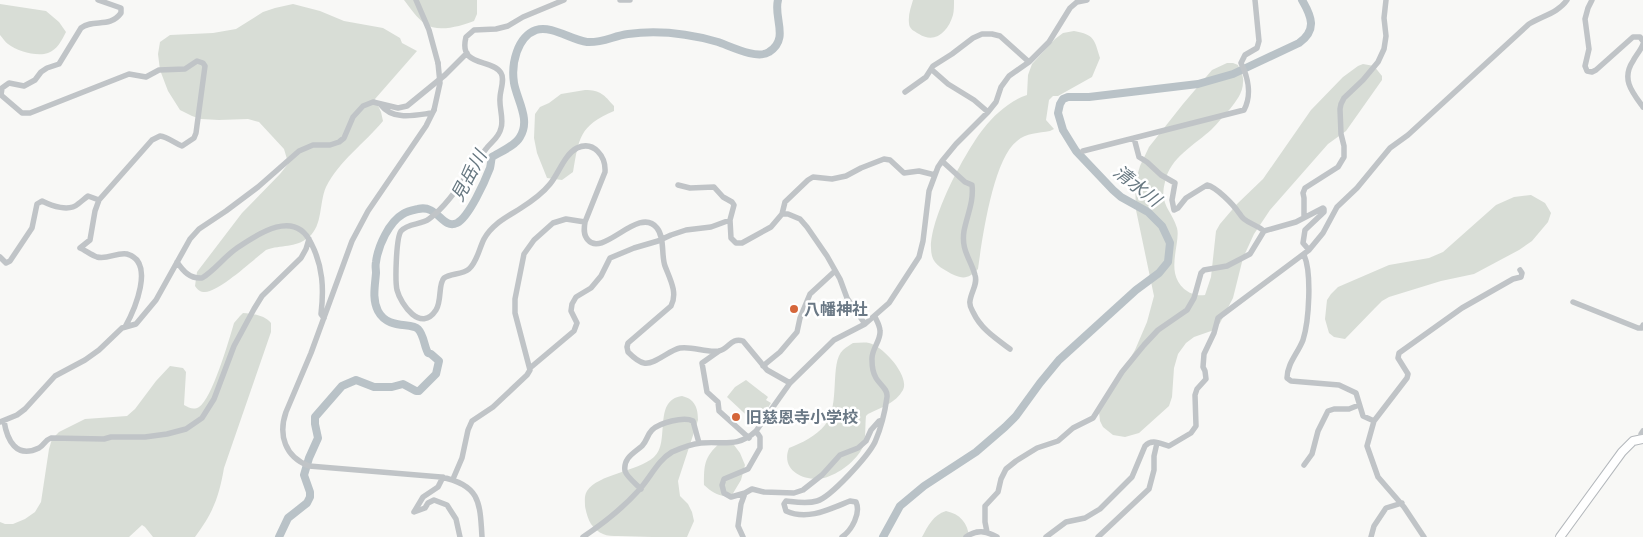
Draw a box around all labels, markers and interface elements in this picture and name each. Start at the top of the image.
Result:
water label: 見岳川 [447,146,492,205]
water label: 清水川 [1109,161,1166,213]
place label: 八幡神社 [804,300,868,320]
marker: 八幡神社 [788,303,800,315]
place label: 旧慈恩寺小学校 [746,409,858,428]
marker: 旧慈恩寺小学校 [730,411,742,423]

